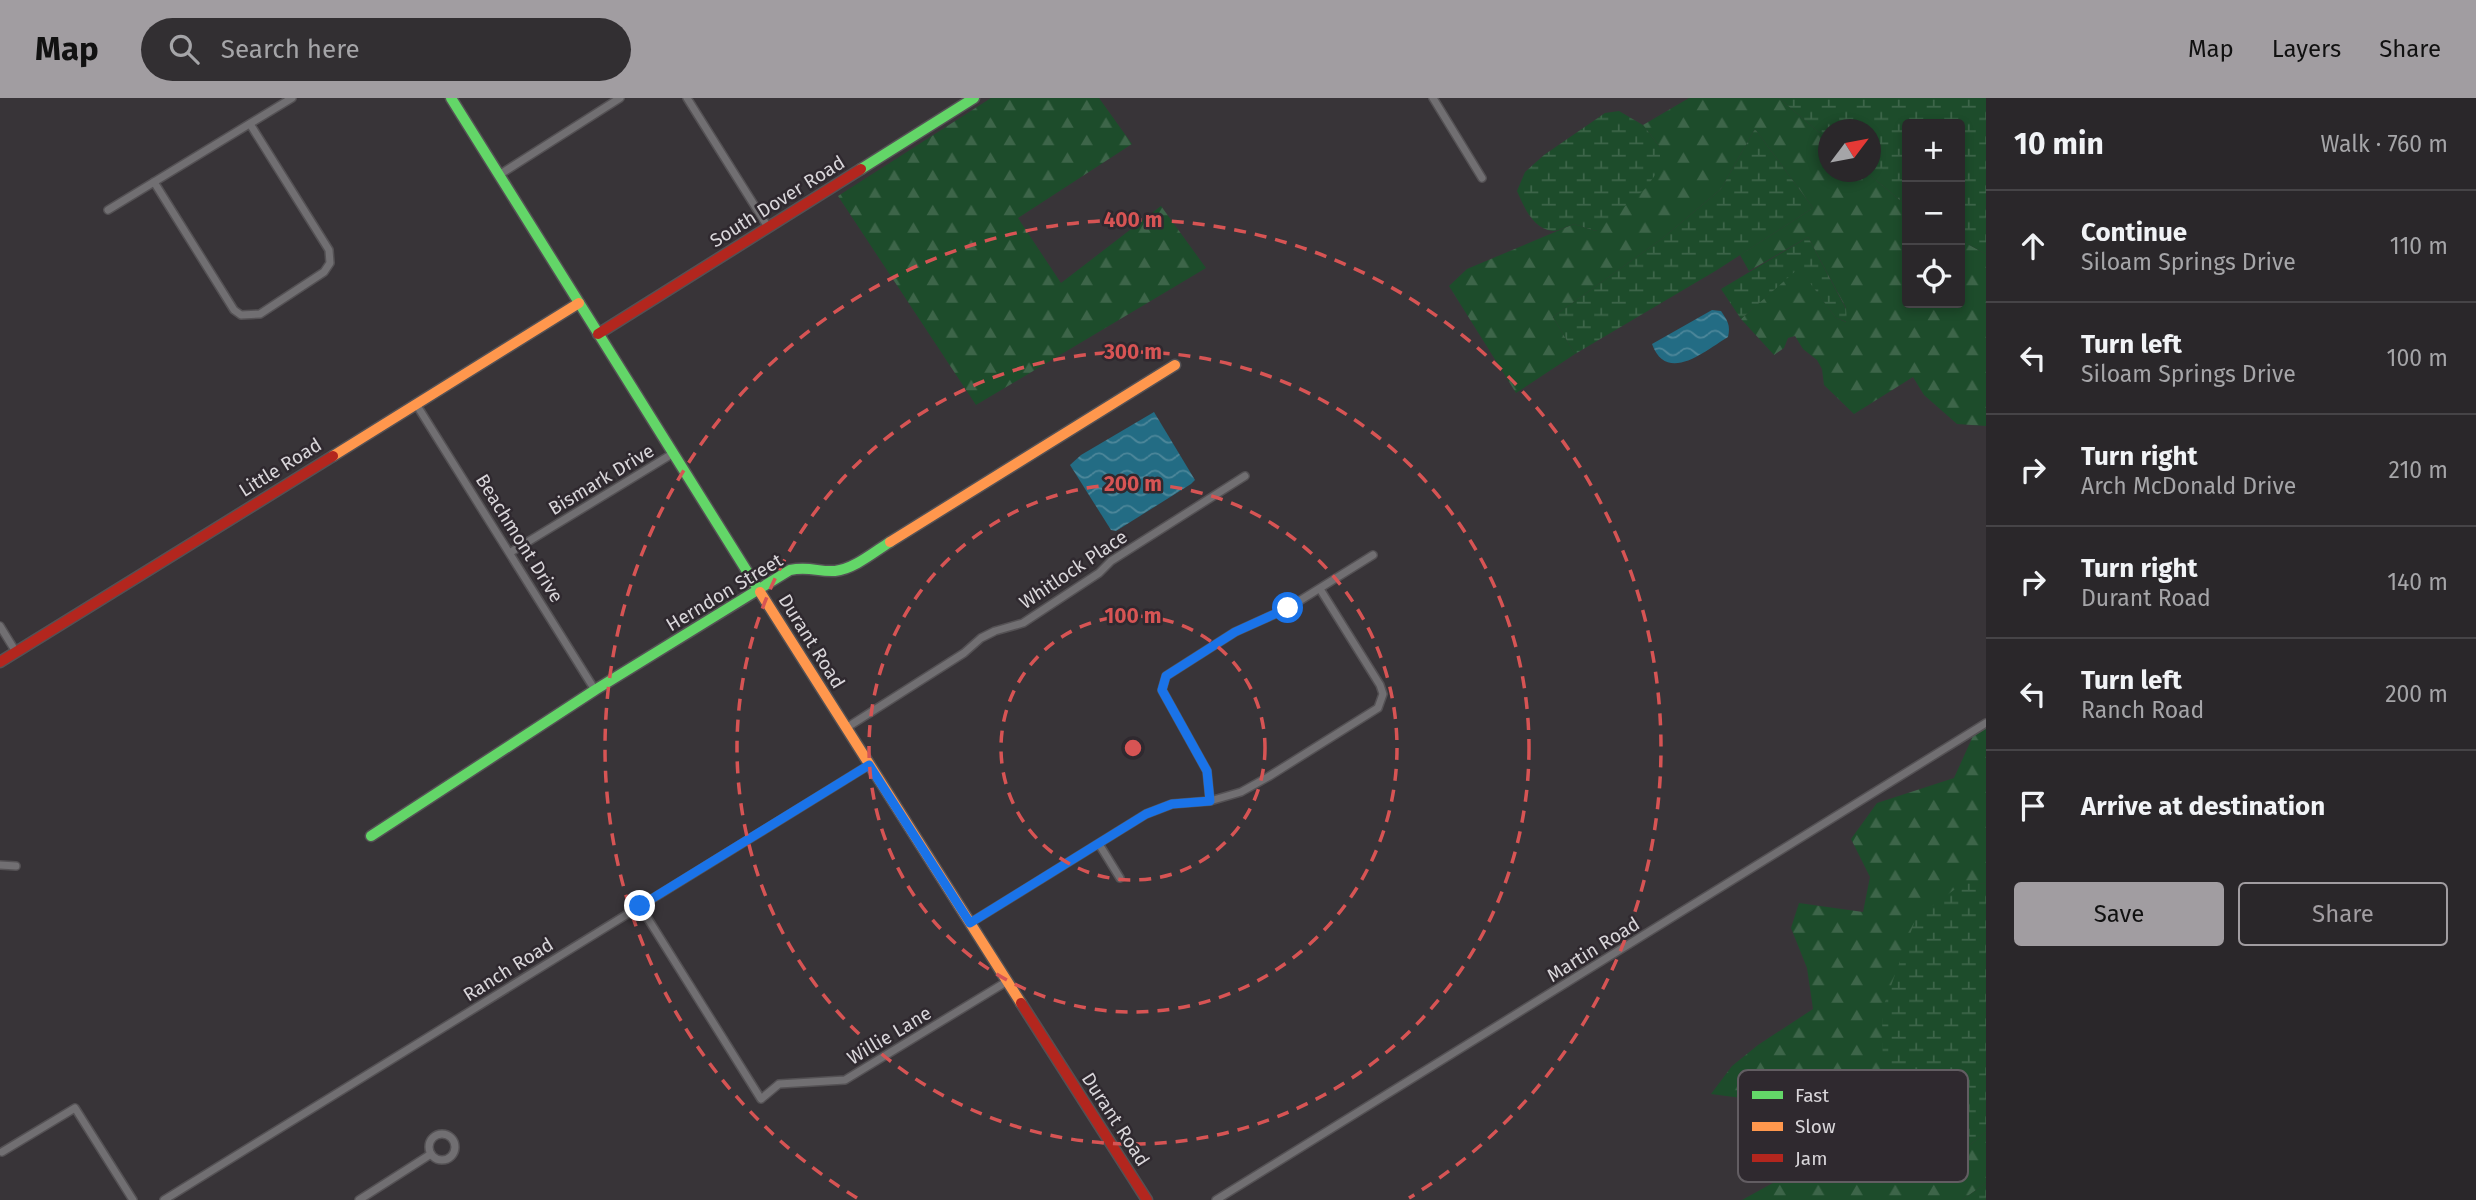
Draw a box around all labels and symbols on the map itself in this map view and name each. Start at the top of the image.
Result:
north arrow [1818,119,1881,182]
street label: South Dover Road [706,151,849,252]
text: 400 m [1103,207,1163,233]
text: 300 m [1103,339,1162,365]
street label: Little Road [235,433,326,502]
street label: Bismark Drive [544,439,658,520]
street label: Beachmont Drive [471,470,568,607]
text: 200 m [1104,471,1162,497]
street label: Whitlock Place [1015,525,1132,614]
street label: Herndon Street [662,549,787,636]
street label: Durant Road [773,590,850,693]
route start [1272,592,1303,623]
text: 100 m [1104,603,1162,629]
centre of rings [1121,736,1145,760]
route end [624,890,655,921]
street label: Martin Road [1543,912,1644,987]
street label: Ranch Road [459,933,558,1006]
street label: Willie Lane [843,1001,935,1070]
street label: Durant Road [1077,1068,1154,1170]
legend [1738,1070,1968,1182]
text: Fast [1795,1084,1829,1107]
text: Slow [1795,1115,1836,1138]
text: Jam [1795,1147,1827,1170]

